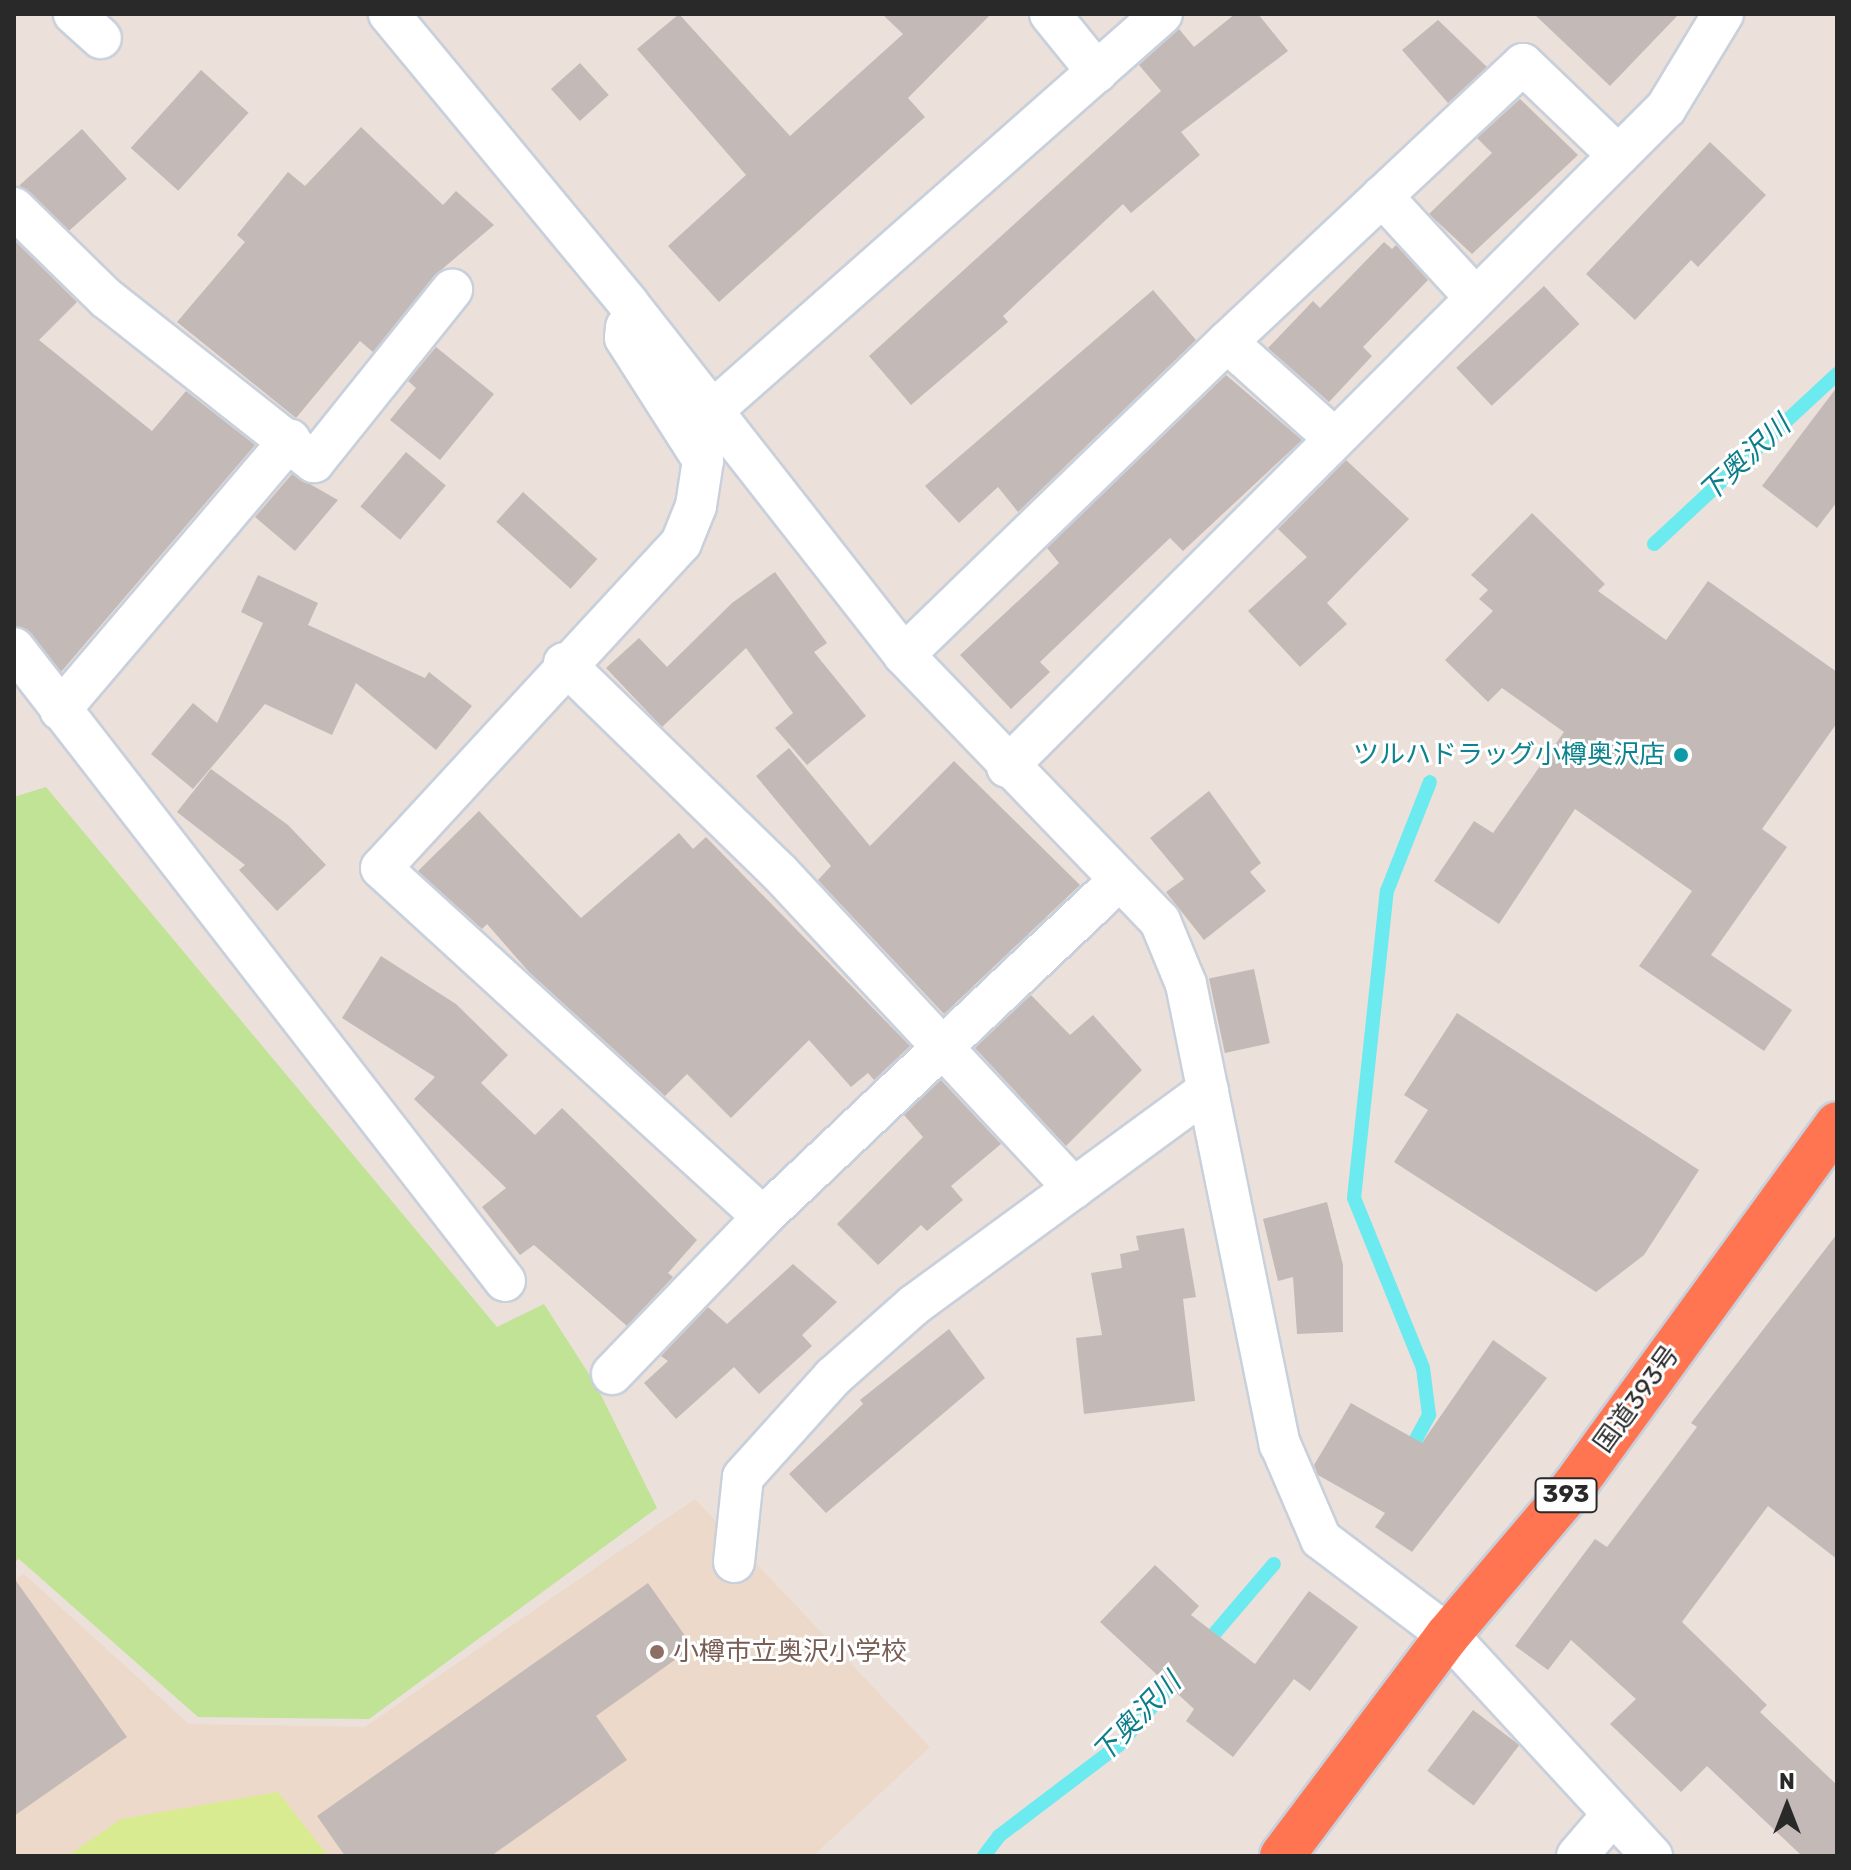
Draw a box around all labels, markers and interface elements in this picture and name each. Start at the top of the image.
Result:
water label: 下奥沢川 [1693,409,1797,509]
place label: ツルハドラッグ小樽奥沢店 [1353,739,1665,771]
marker: ツルハドラッグ小樽奥沢店 [1672,746,1690,764]
street label: 国道393号 [1588,1340,1686,1458]
road number: 393 [1534,1475,1598,1515]
place label: 小樽市立奥沢小学校 [673,1636,907,1668]
marker: 小樽市立奥沢小学校 [648,1643,666,1661]
water label: 下奥沢川 [1086,1666,1188,1770]
north arrow [1747,1766,1827,1846]
text: N [1779,1768,1795,1795]

